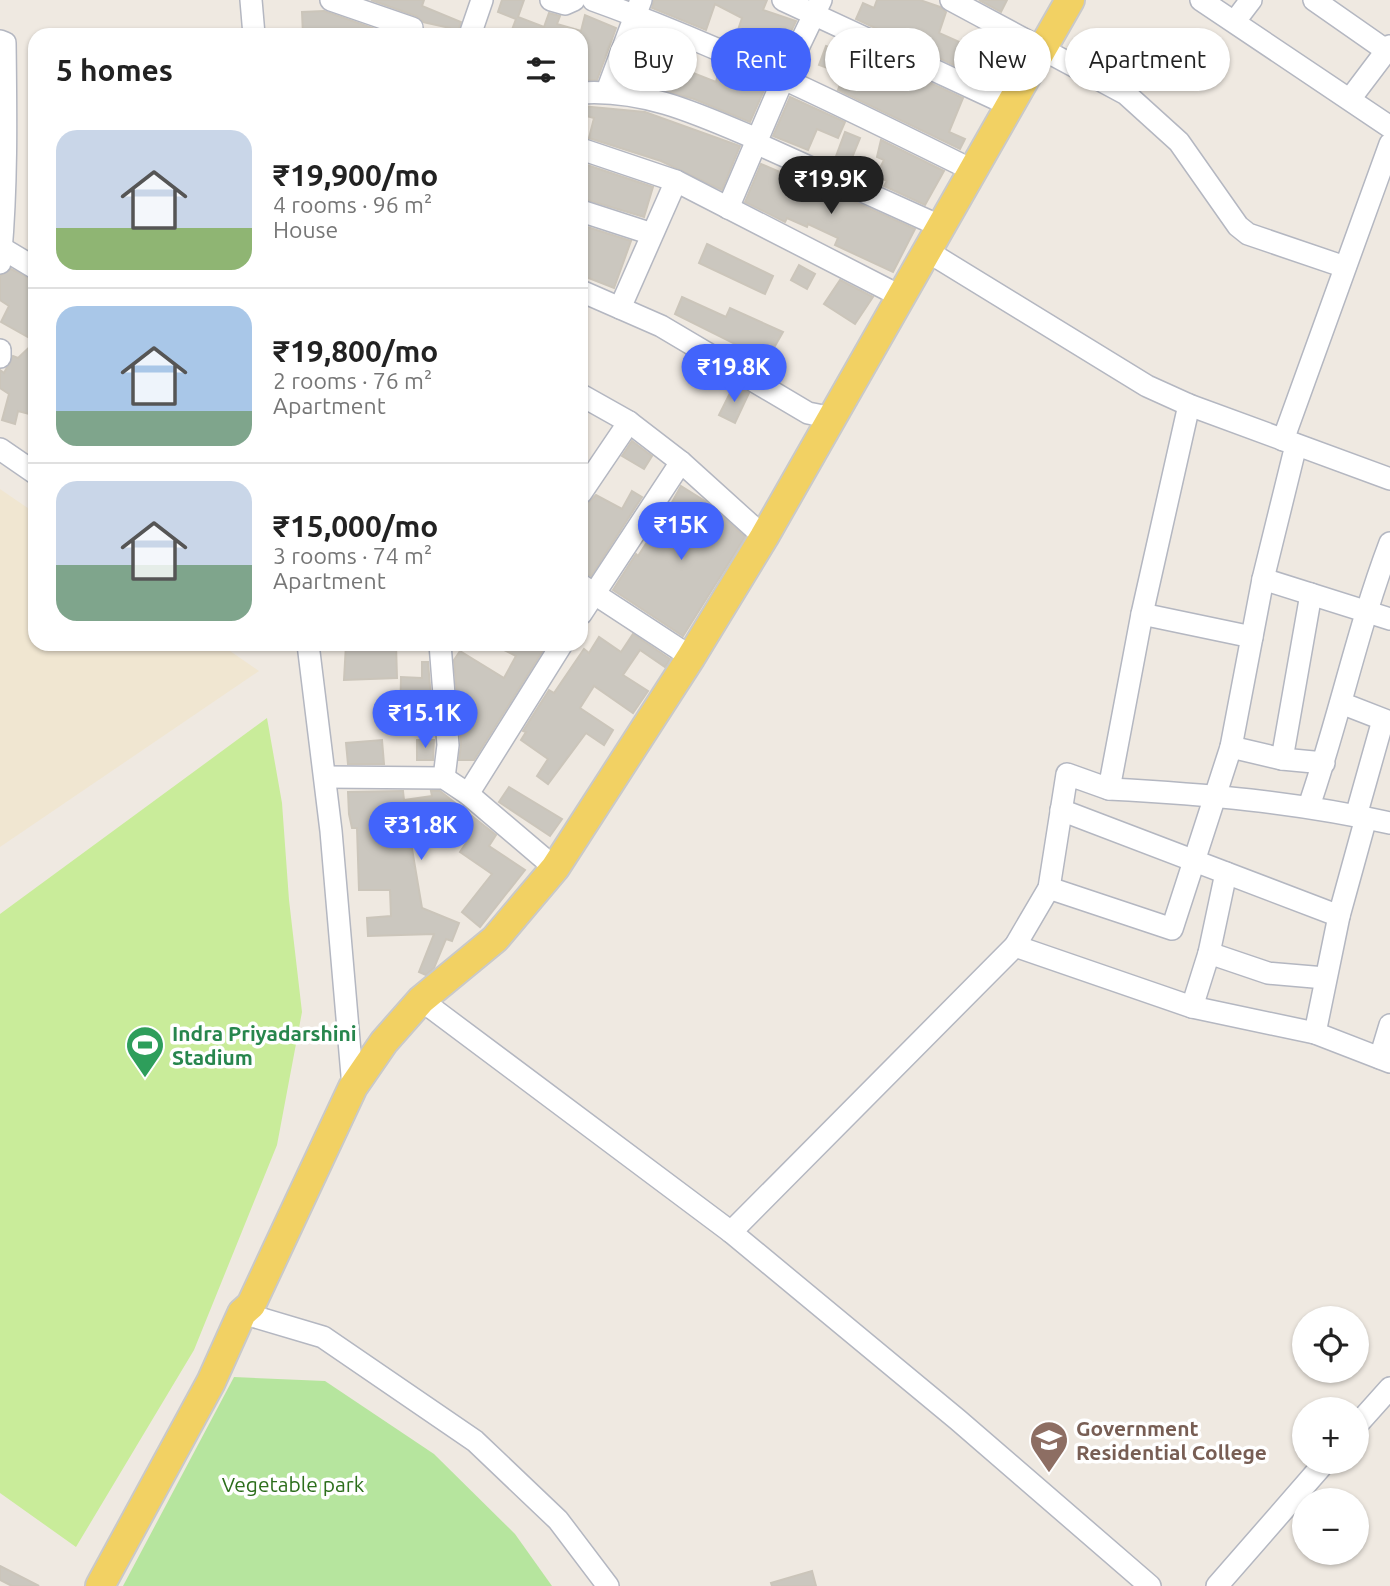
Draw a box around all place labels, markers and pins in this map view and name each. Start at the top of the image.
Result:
pin: ₹19.9K [774,156,888,216]
pin: ₹19.8K [677,344,791,404]
pin: ₹15K [640,503,722,562]
pin: ₹15.1K [368,690,482,750]
pin: ₹31.8K [364,802,478,862]
place label: Indra Priyadarshini Stadium [172,1021,357,1069]
sports icon: Indra Priyadarshini Stadium [124,1024,166,1079]
place label: Government Residential College [1076,1416,1267,1464]
school or university icon: Government Residential College [1028,1419,1070,1474]

